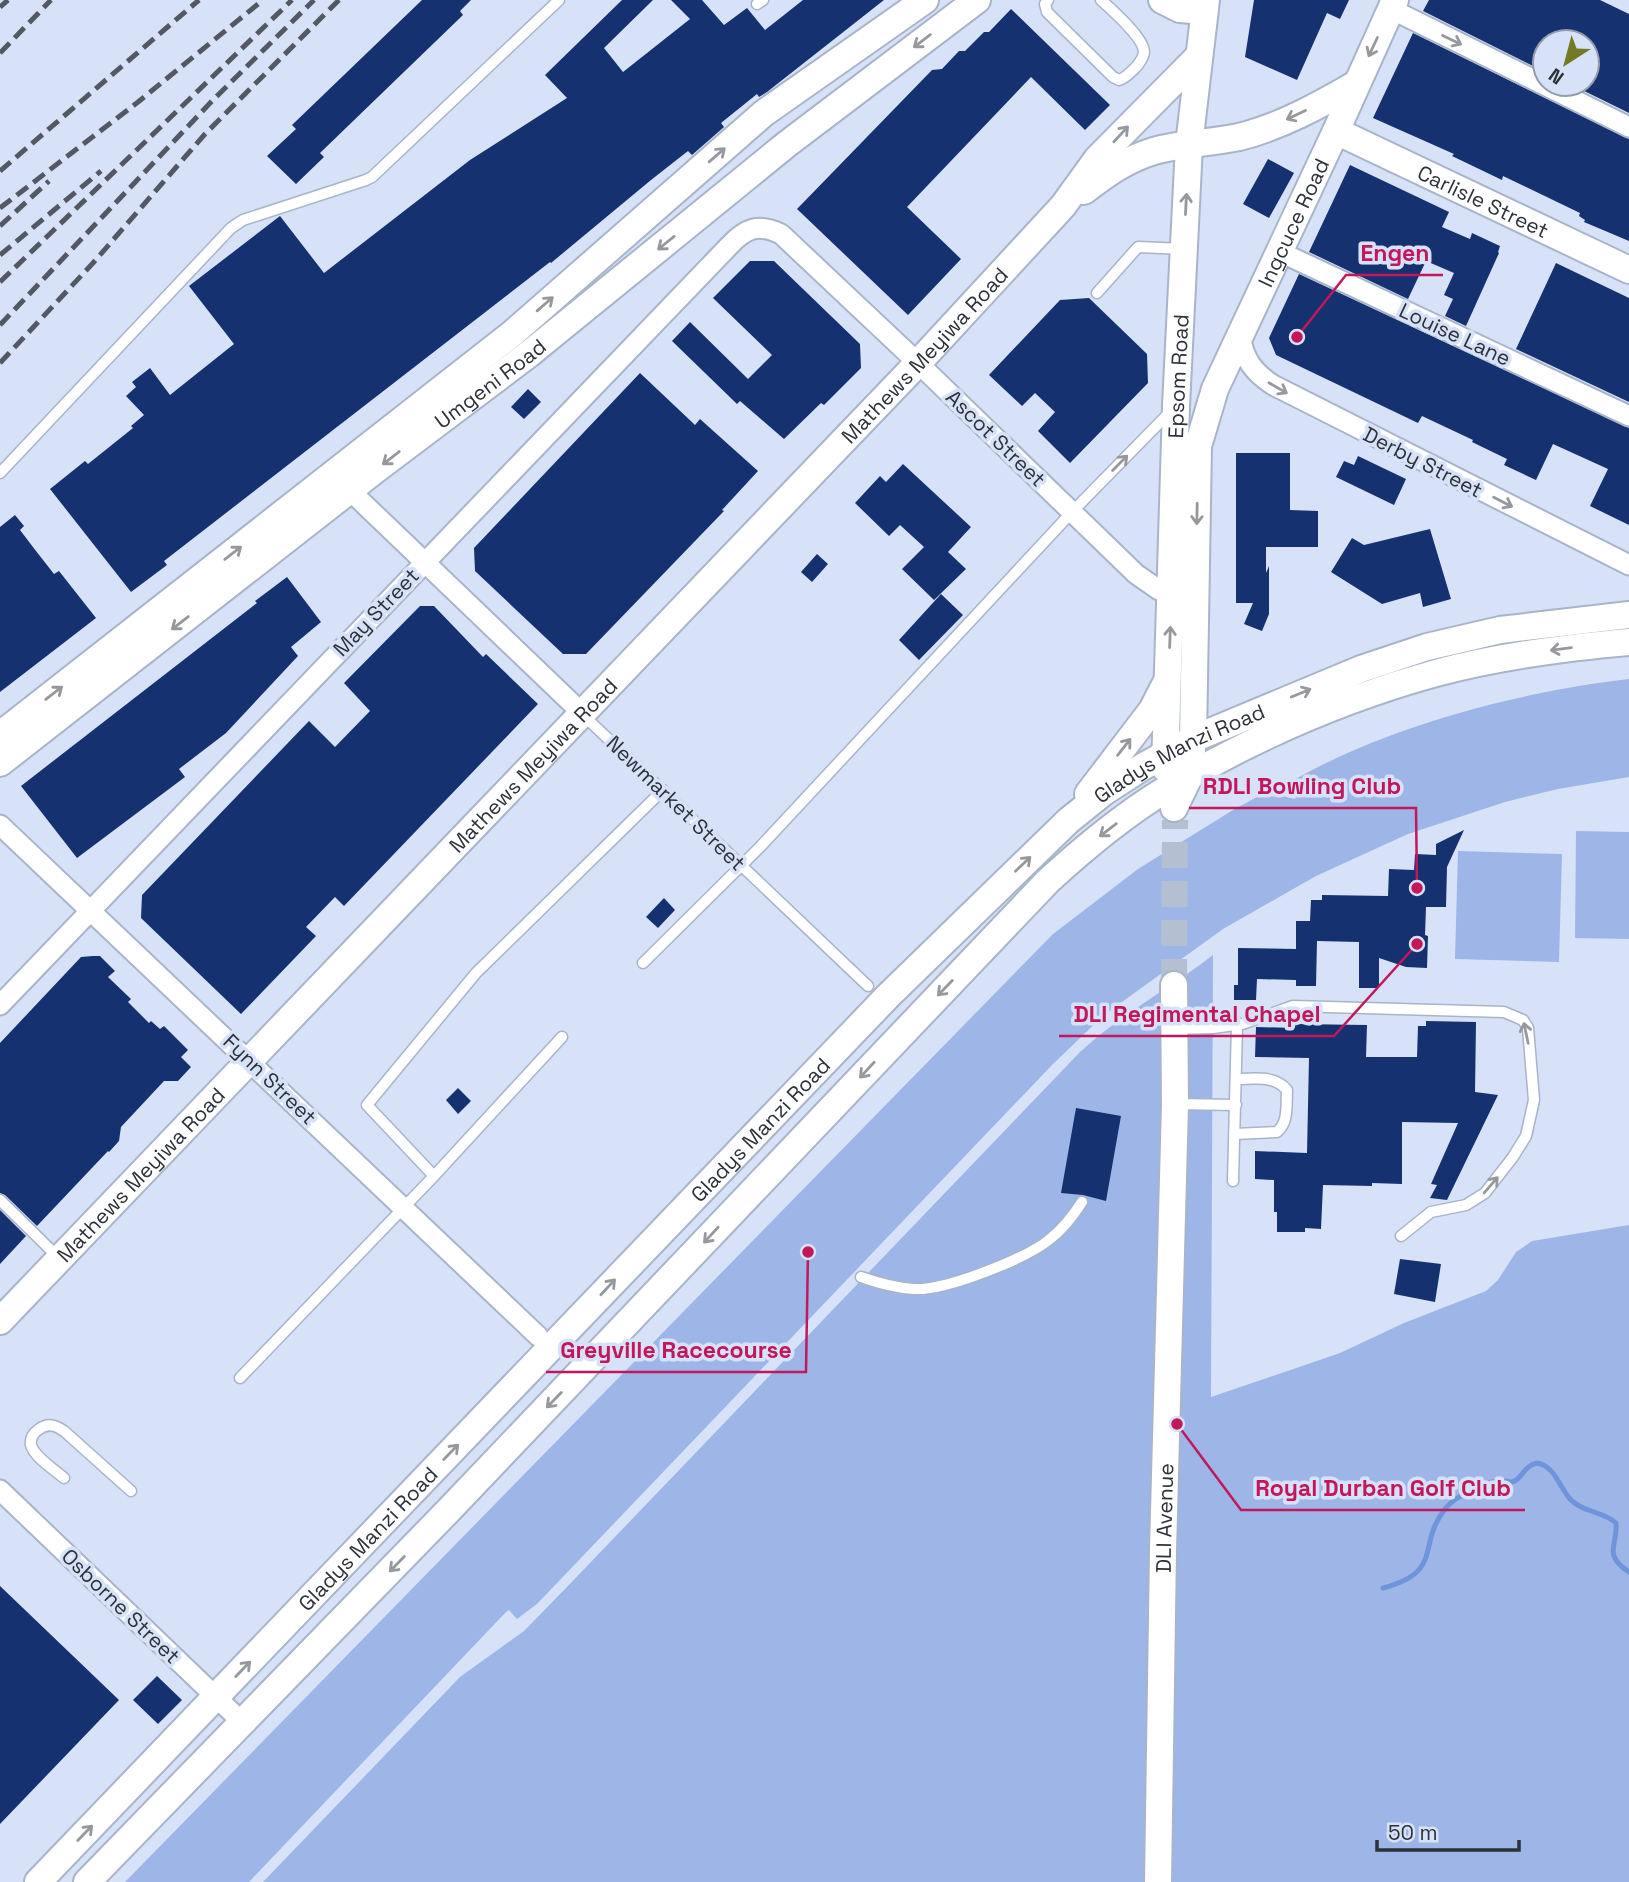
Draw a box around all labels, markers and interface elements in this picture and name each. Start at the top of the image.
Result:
north arrow [1531,28,1601,98]
one-way arrow [1441,33,1462,47]
one-way arrow [913,34,932,49]
one-way arrow [1366,36,1379,57]
text: N [1544,62,1569,90]
one-way arrow [1286,109,1307,123]
one-way arrow [1113,126,1130,143]
one-way arrow [708,147,726,163]
street label: Ingcuce Road [1251,154,1335,291]
street label: Carlisle Street [1413,158,1553,244]
one-way arrow [1180,193,1193,216]
callout: Engen [1346,231,1443,275]
one-way arrow [658,235,676,250]
text: Engen [1360,238,1430,268]
street label: Mathews Meyiwa Road [835,261,1013,449]
one-way arrow [536,296,554,312]
street label: Louise Lane [1395,296,1515,372]
street label: Epsom Road [1162,313,1194,439]
street label: Umgeni Road [429,332,551,434]
one-way arrow [1268,381,1288,395]
street label: Ascot Street [940,384,1052,492]
street label: Derby Street [1359,420,1487,504]
one-way arrow [382,451,401,466]
one-way arrow [1111,455,1128,472]
one-way arrow [1492,495,1513,509]
one-way arrow [1190,502,1203,525]
one-way arrow [224,545,242,560]
street label: May Street [327,562,425,662]
one-way arrow [172,615,190,630]
one-way arrow [1163,626,1177,649]
one-way arrow [1550,642,1573,655]
street label: Mathews Meyiwa Road [443,672,623,858]
one-way arrow [44,685,63,700]
one-way arrow [1290,686,1311,699]
street label: Gladys Manzi Road [1088,697,1269,809]
street label: Newmarket Street [601,730,751,876]
one-way arrow [1116,739,1132,757]
callout: RDLI Bowling Club [1189,764,1416,808]
text: RDLI Bowling Club [1203,771,1401,801]
one-way arrow [1099,823,1118,837]
one-way arrow [1014,856,1031,873]
one-way arrow [936,979,953,996]
callout: DLI Regimental Chapel [1059,992,1334,1036]
text: DLI Regimental Chapel [1073,999,1321,1029]
one-way arrow [1519,1022,1532,1044]
street label: Fynn Street [218,1028,322,1130]
street label: Gladys Manzi Road [685,1051,836,1207]
one-way arrow [859,1061,876,1078]
street label: Mathews Meyiwa Road [50,1081,230,1267]
one-way arrow [1483,1176,1499,1194]
one-way arrow [702,1226,719,1243]
one-way arrow [600,1279,617,1296]
callout: Greyville Racecourse [546,1328,806,1372]
text: Greyville Racecourse [560,1335,792,1365]
one-way arrow [546,1391,562,1409]
one-way arrow [443,1444,460,1461]
street label: Gladys Manzi Road [292,1461,443,1616]
street label: DLI Avenue [1149,1463,1179,1573]
callout: Royal Durban Golf Club [1241,1466,1525,1510]
text: Royal Durban Golf Club [1255,1473,1511,1503]
street label: Osborne Street [56,1543,186,1669]
one-way arrow [388,1555,405,1572]
one-way arrow [234,1661,251,1678]
scale bar [1377,1808,1519,1852]
text: 50 m [1388,1819,1438,1846]
one-way arrow [77,1825,94,1842]

